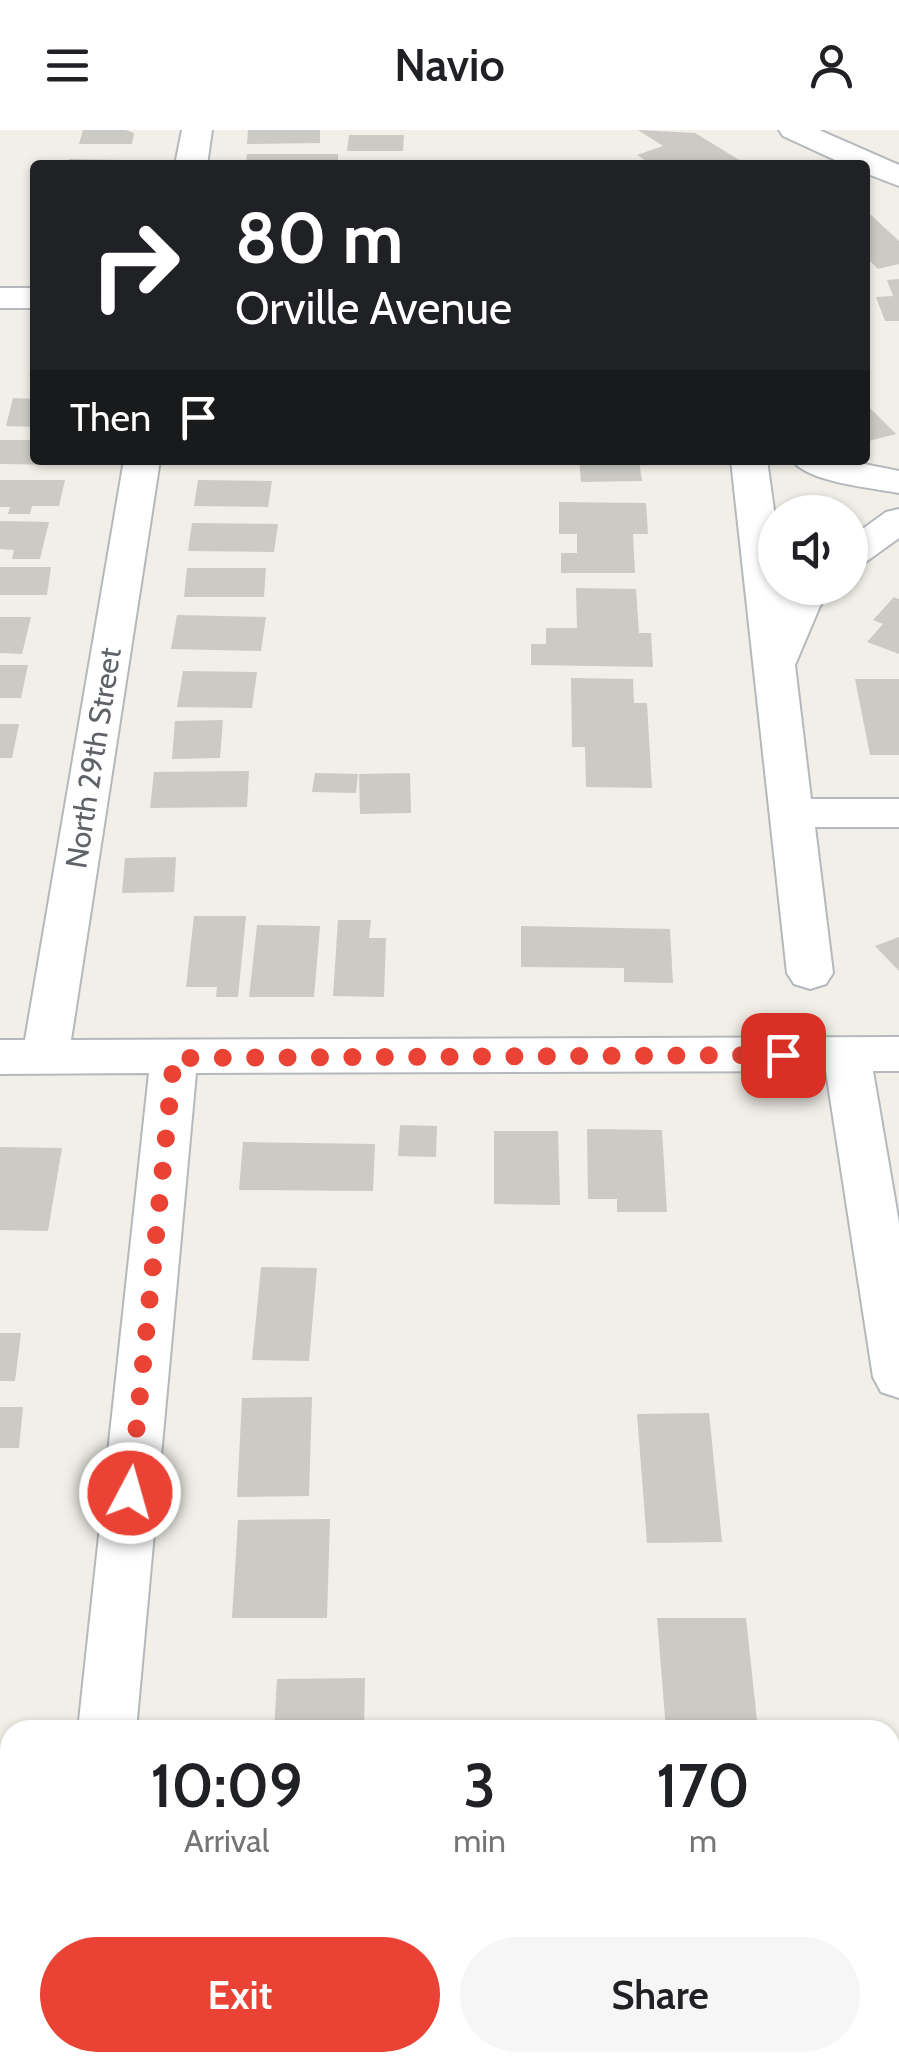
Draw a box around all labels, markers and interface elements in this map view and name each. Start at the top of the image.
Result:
icon: menu [40,38,95,93]
text: Navio [394,38,505,92]
icon: person [804,38,859,93]
text: 80 m [235,195,403,281]
icon: right [70,200,200,330]
text: Orville Avenue [235,281,512,335]
icon: arrive [171,390,226,445]
text: Then [70,394,151,441]
map controls [758,495,868,605]
button: sound [758,495,868,605]
street label: North 29th Street [57,645,129,871]
pin [741,1013,826,1098]
icon: arrive [756,1028,811,1083]
position arrow [78,1441,182,1545]
text: 10:09 [150,1749,303,1822]
text: 3 [463,1749,496,1822]
text: 170 [656,1749,750,1822]
text: Arrival [184,1821,269,1860]
text: min [453,1821,506,1860]
text: m [689,1821,717,1860]
button: Exit [40,1937,440,2052]
button: Share [460,1937,860,2052]

